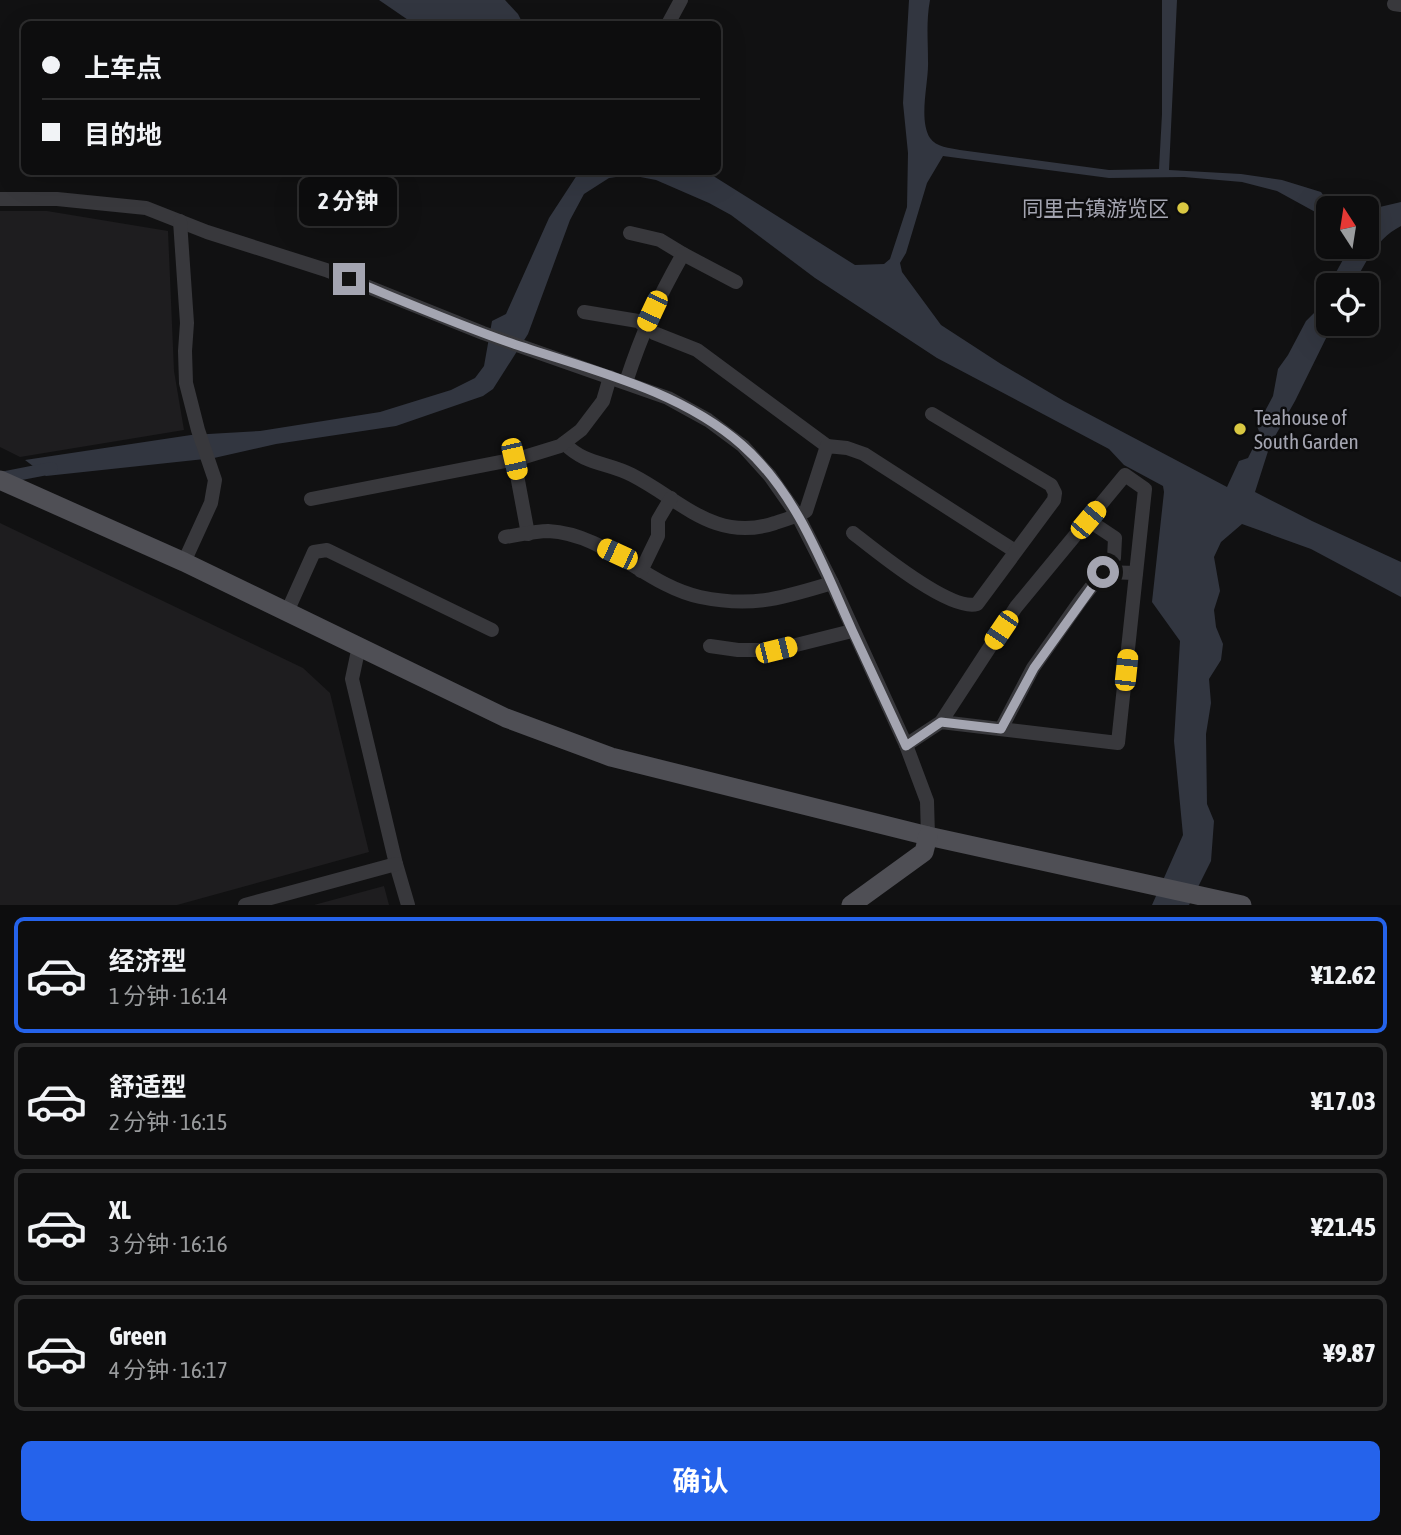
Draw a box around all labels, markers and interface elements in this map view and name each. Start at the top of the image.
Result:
text: 上车点 [84,53,162,83]
text: 目的地 [84,120,162,150]
callout: 2 分钟 [300,177,398,226]
text: 2 分钟 [318,188,378,214]
place label: 同里古镇游览区 [1022,196,1169,220]
north arrow [1316,196,1379,259]
map controls [1316,196,1379,336]
marker: 同里古镇游览区 [1175,200,1191,216]
route end [333,263,365,295]
button: locate [1316,273,1379,336]
car [634,288,671,334]
place label: Teahouse of South Garden [1254,405,1359,453]
marker: Teahouse of South Garden [1232,421,1248,437]
car [500,436,529,482]
car [1067,497,1110,543]
car [594,536,641,572]
route start [1087,556,1119,588]
car [981,607,1022,653]
car [754,635,799,665]
car [1114,648,1139,692]
icon: car [25,944,88,1007]
text: 经济型 [109,946,187,976]
text: ¥12.62 [1311,960,1376,990]
text: 1 分钟 · 16:14 [109,983,228,1009]
icon: car [25,1070,88,1133]
text: 舒适型 [109,1072,187,1102]
text: ¥17.03 [1311,1086,1376,1116]
text: 2 分钟 · 16:15 [109,1109,228,1135]
text: XL [109,1195,131,1225]
icon: car [25,1196,88,1259]
text: ¥21.45 [1311,1212,1376,1242]
text: 3 分钟 · 16:16 [109,1231,228,1257]
text: Green [109,1321,167,1351]
icon: car [25,1322,88,1385]
text: ¥9.87 [1323,1338,1376,1368]
text: 4 分钟 · 16:17 [109,1357,228,1383]
button: 确认 [21,1441,1380,1521]

